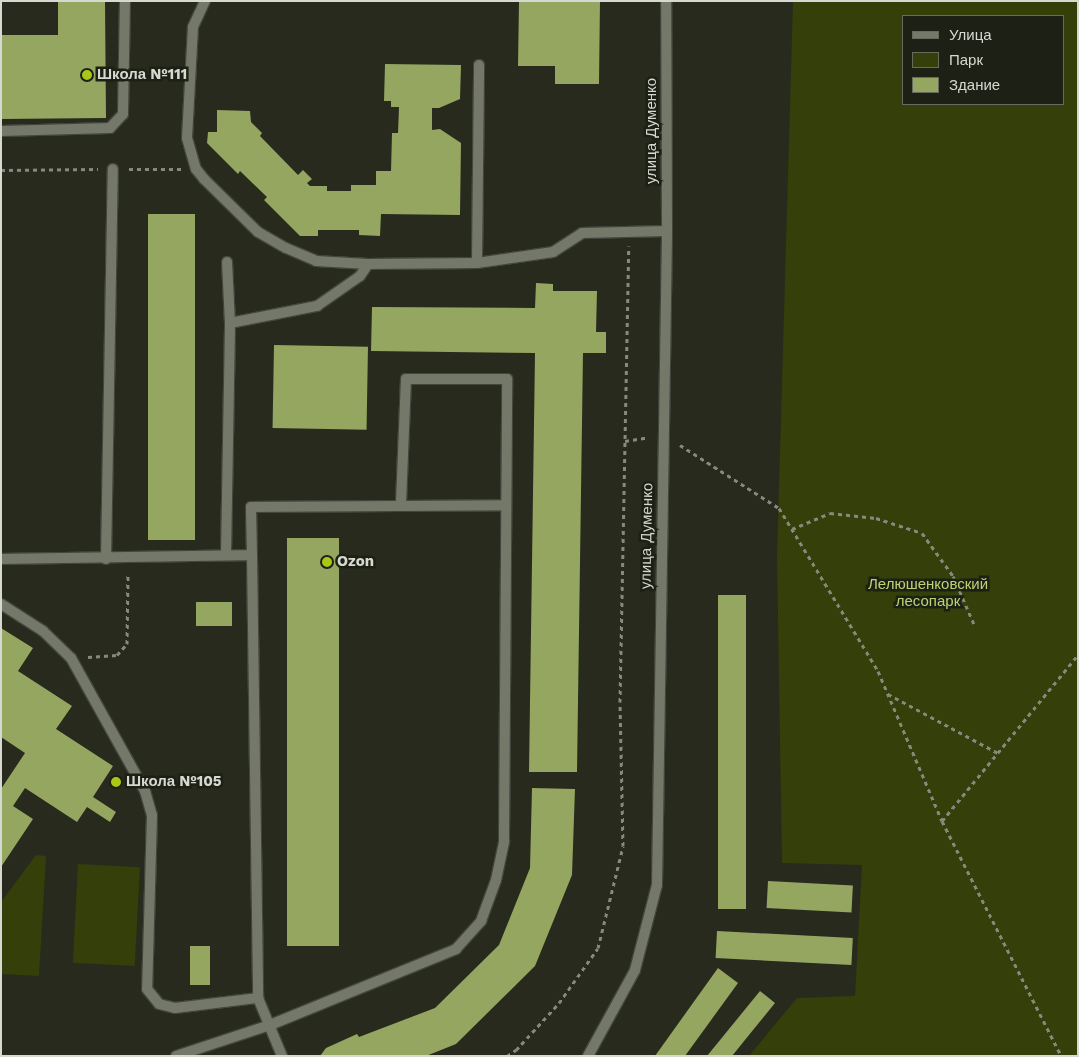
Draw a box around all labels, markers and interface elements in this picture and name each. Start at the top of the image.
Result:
legend [902,15,1064,105]
text: Улица [949,26,992,44]
text: Парк [949,51,983,69]
place label: Школа №111 [97,66,187,84]
marker: Школа №111 [81,69,93,81]
text: Здание [949,76,1000,94]
street label: улица Думенко [643,78,661,184]
street label: улица Думенко [637,483,657,589]
place label: Ozon [337,553,374,571]
marker: Ozon [321,556,333,568]
park label: Лелюшенковский лесопарк [868,575,988,610]
place label: Школа №105 [126,773,222,791]
marker: Школа №105 [110,776,122,788]

